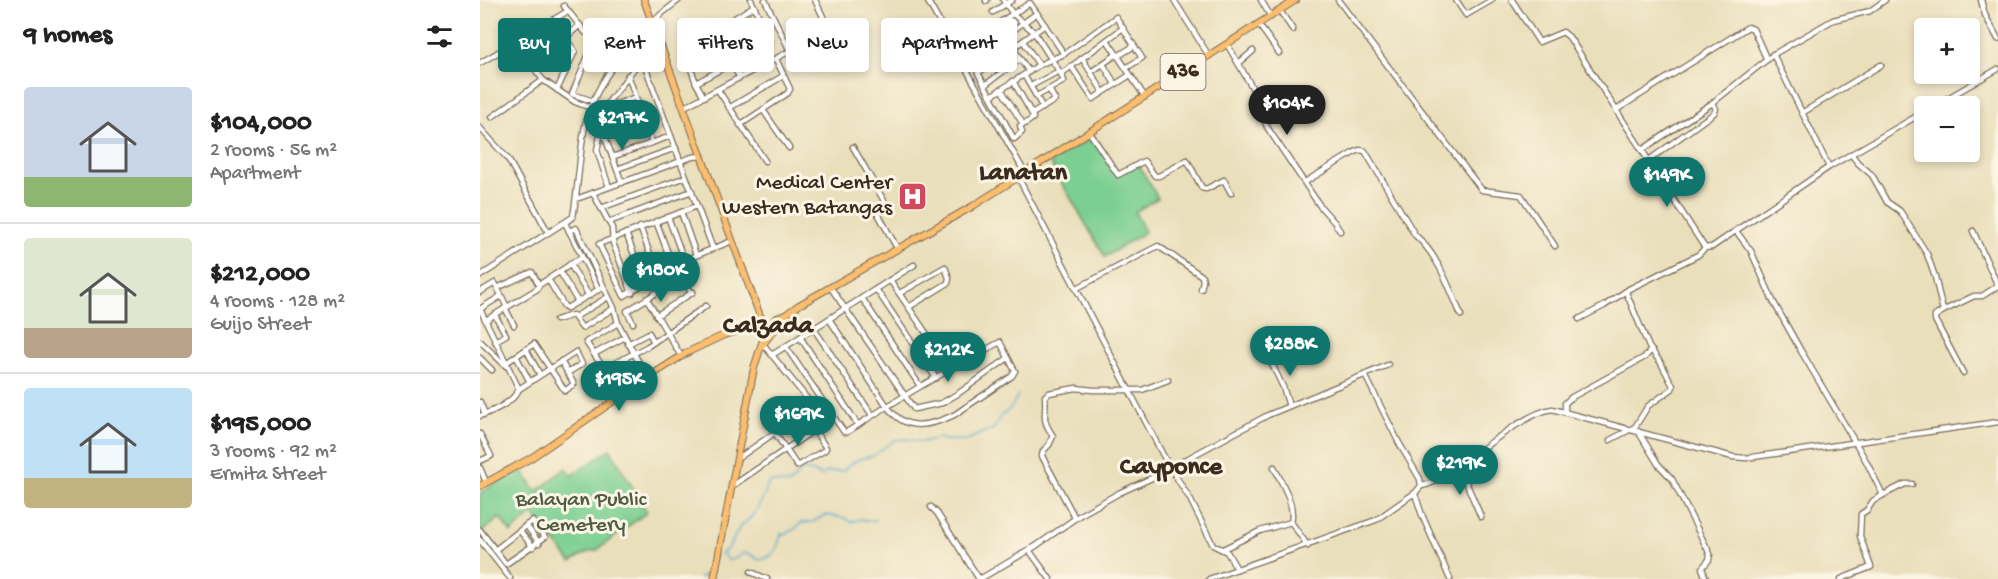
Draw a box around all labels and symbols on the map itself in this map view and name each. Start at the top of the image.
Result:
road number: 436 [1160,54,1206,90]
pin: $104K [1245,85,1329,136]
pin: $217K [580,100,664,151]
pin: $149K [1625,157,1709,208]
district label: Lanatan [979,159,1068,190]
place label: Medical Center Western Batangas [722,171,894,222]
hospital icon: Medical Center Western Batangas [897,181,929,213]
pin: $180K [619,252,703,303]
district label: Calzada [723,312,814,343]
pin: $288K [1248,326,1332,377]
pin: $212K [906,332,990,383]
pin: $195K [577,361,661,412]
pin: $169K [756,396,840,447]
pin: $219K [1418,445,1502,496]
district label: Cayponce [1120,453,1224,484]
park label: Balayan Public Cemetery [515,488,648,539]

